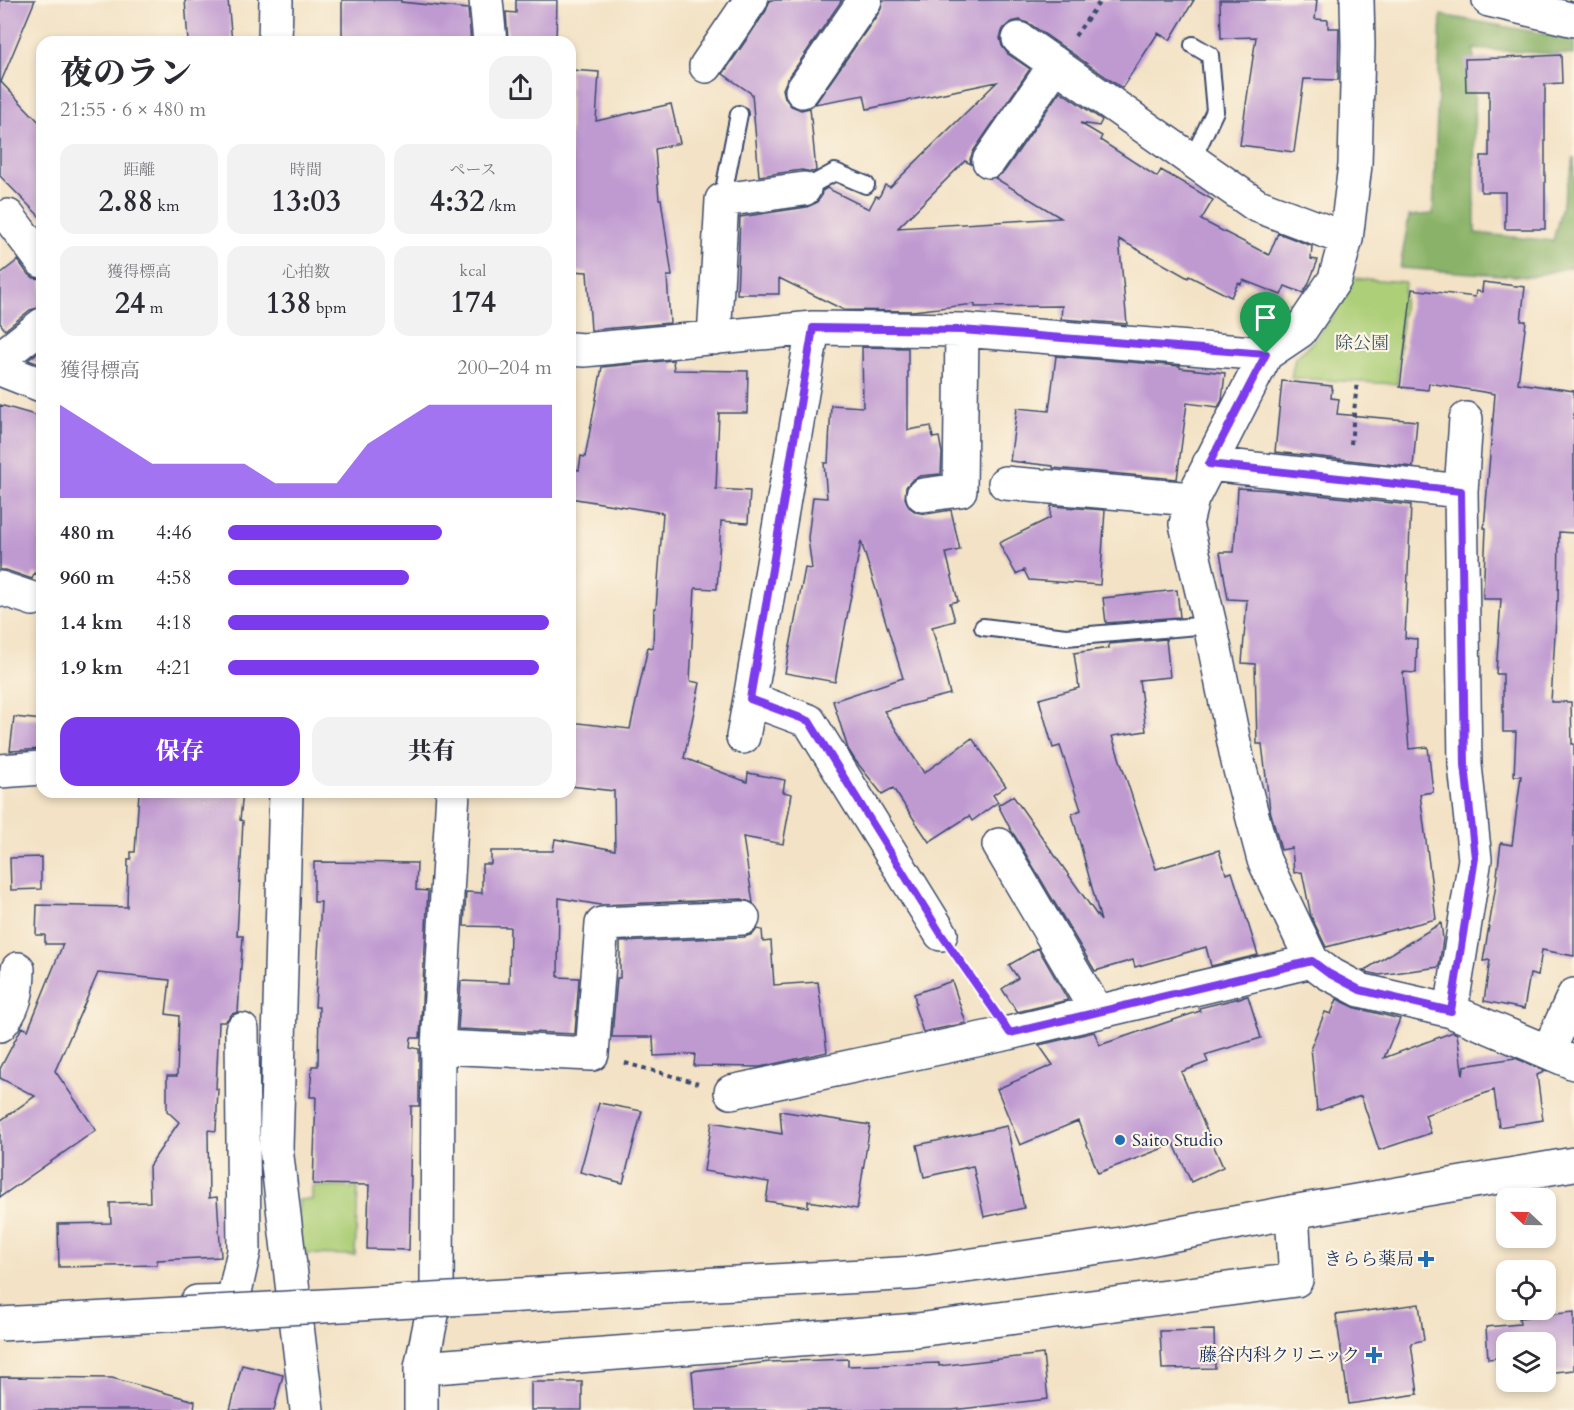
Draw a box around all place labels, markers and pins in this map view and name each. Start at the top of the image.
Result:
pin [1240,292,1291,354]
place label: Saito Studio [1132,1128,1223,1153]
marker: Saito Studio [1113,1133,1127,1147]
place label: きらら薬局 [1324,1247,1414,1272]
marker: きらら薬局 [1419,1252,1433,1266]
place label: 藤谷内科クリニック [1199,1343,1360,1368]
marker: 藤谷内科クリニック [1365,1346,1383,1364]

